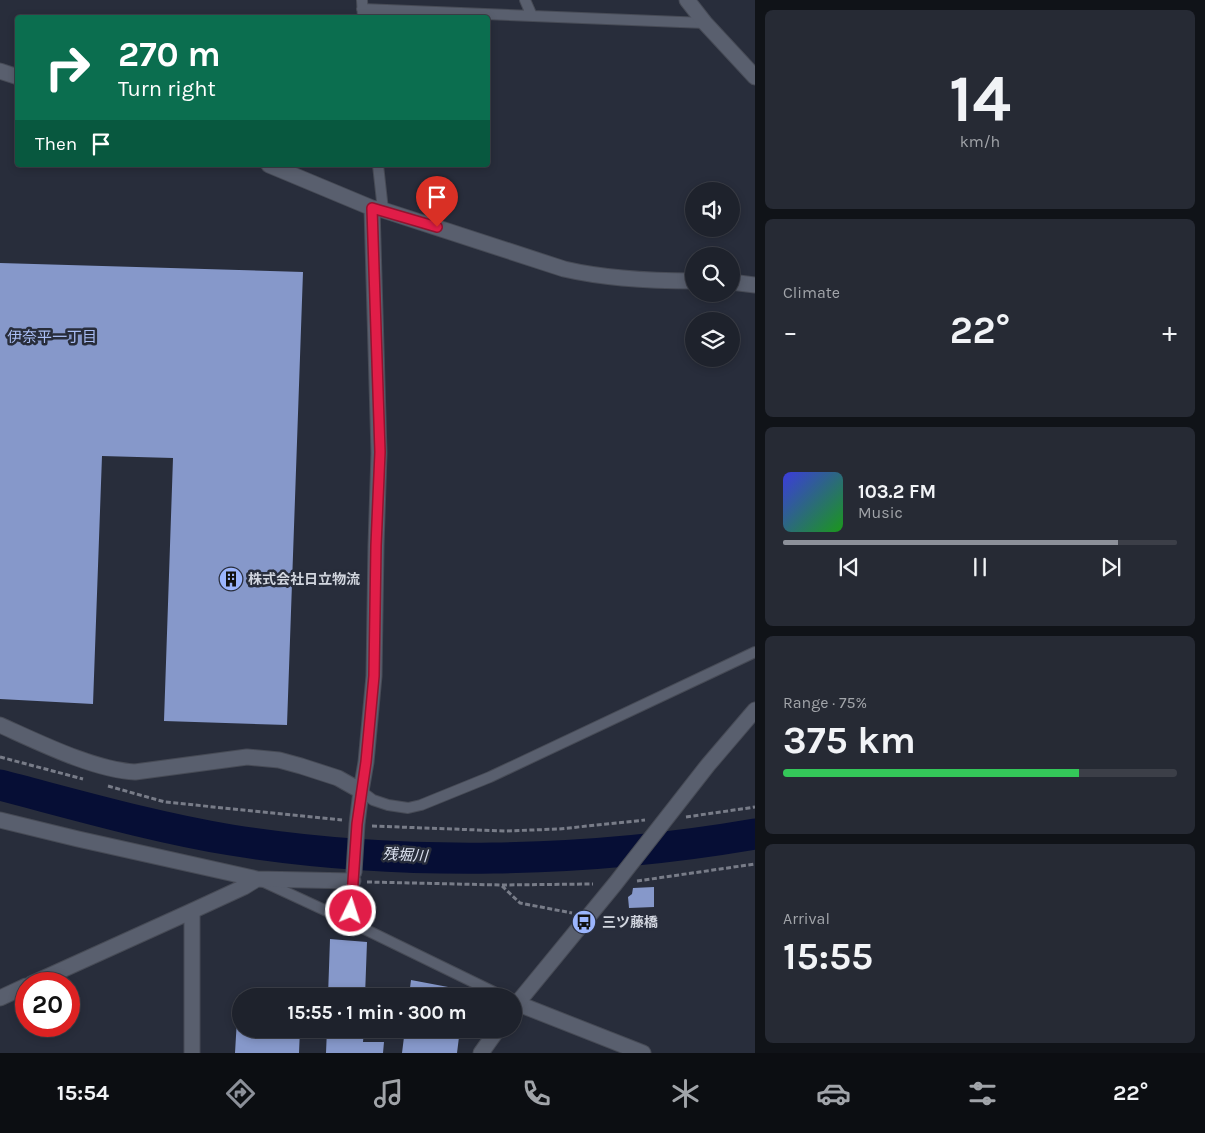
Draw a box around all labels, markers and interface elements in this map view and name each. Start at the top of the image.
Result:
text: 270 m [118,34,221,75]
icon: right [35,35,100,100]
text: 14 [949,61,1011,137]
text: Turn right [118,76,216,102]
icon: arrive [87,130,115,158]
text: km/h [960,132,1000,151]
text: Then [35,133,77,155]
pin [416,176,458,227]
map controls [685,182,740,367]
button: sound [685,182,740,237]
icon: arrive [423,183,451,211]
button: search [685,247,740,302]
text: Climate [783,283,840,302]
text: 22° [950,308,1010,353]
button: layers [685,312,740,367]
text: − [783,315,798,348]
text: + [1162,315,1177,348]
district label: 伊奈平一丁目 [7,328,97,346]
text: 103.2 FM [858,481,936,503]
text: Music [858,503,903,522]
icon: previous [835,553,863,581]
icon: pause [966,553,994,581]
icon: next [1097,553,1125,581]
building icon: 株式会社日立物流 [218,566,244,592]
place label: 株式会社日立物流 [248,571,360,588]
text: Range · 75% [783,693,867,712]
text: 375 km [783,718,916,763]
water label: 残堀川 [382,845,430,865]
position arrow [324,884,376,936]
bus stop icon: 三ツ藤橋 [571,909,597,935]
text: Arrival [783,909,830,928]
place label: 三ツ藤橋 [602,914,658,931]
text: 15:55 [783,934,873,979]
speed limit sign: 20 [15,972,80,1037]
text: 15:55 · 1 min · 300 m [288,1002,466,1024]
icon: directions [223,1076,258,1111]
icon: music [371,1076,406,1111]
icon: phone [519,1076,554,1111]
icon: climate [668,1076,703,1111]
icon: car [816,1076,851,1111]
icon: filters [965,1076,1000,1111]
text: 15:54 [57,1080,109,1106]
text: 22° [1113,1080,1148,1106]

